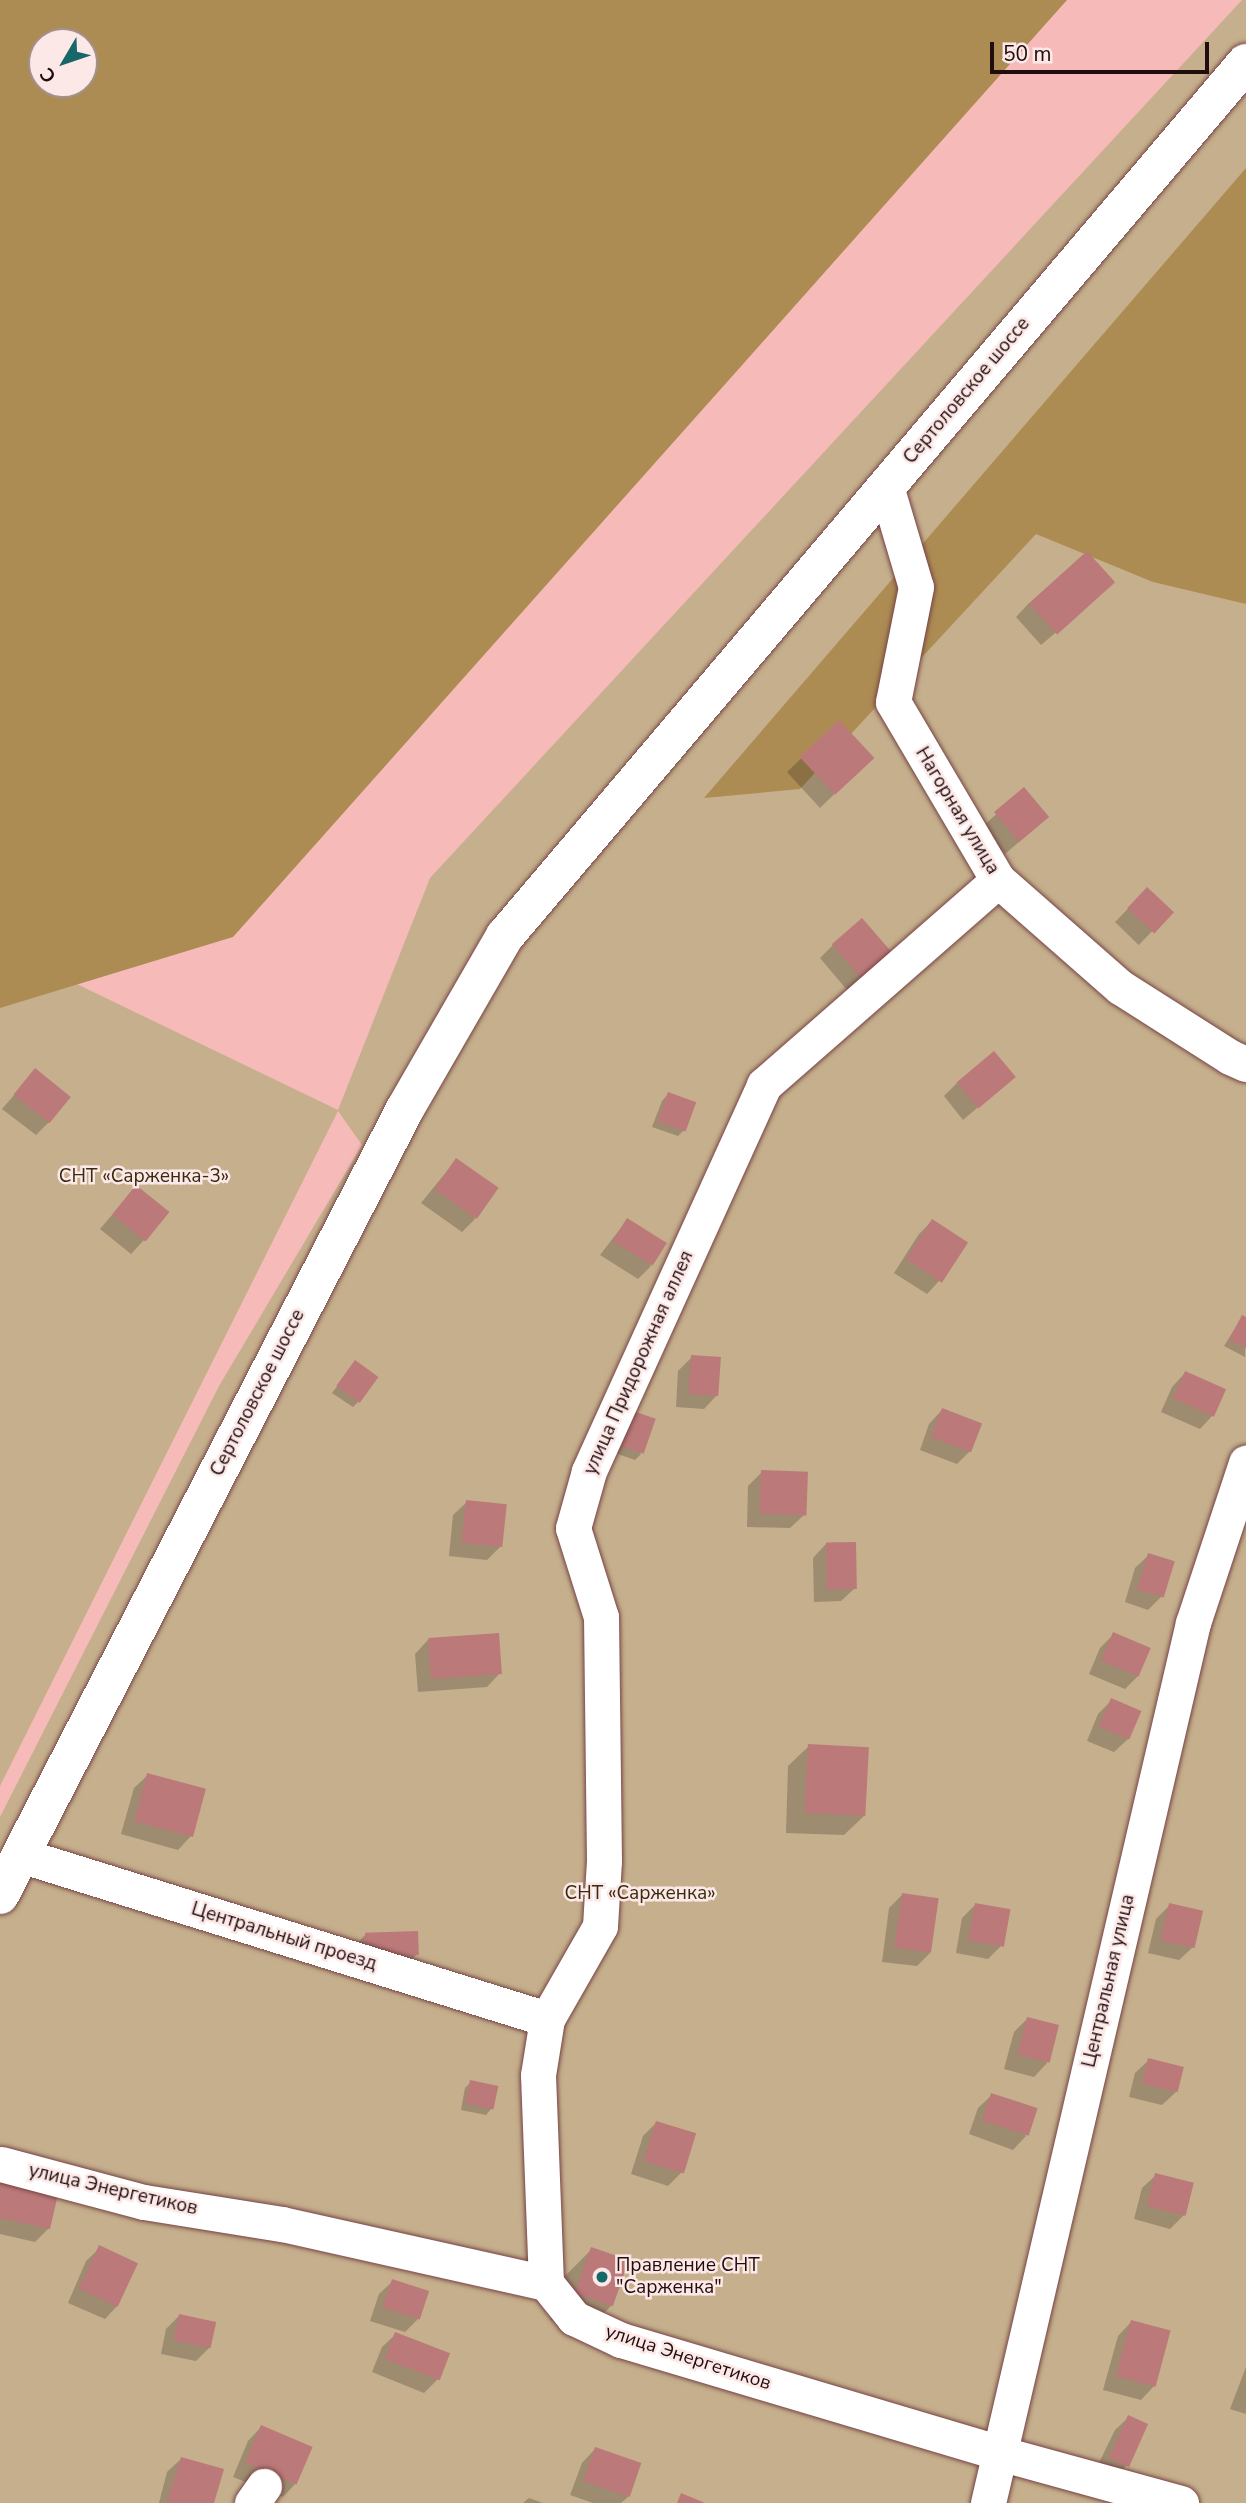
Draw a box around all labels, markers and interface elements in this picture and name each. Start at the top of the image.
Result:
north arrow [28,28,98,98]
scale bar [994,28,1213,72]
text: 50 m [1003,40,1052,68]
text: С [34,62,62,88]
street label: Сертоловское шоссе [899,313,1035,469]
street label: Нагорная улица [910,743,1004,879]
park label: СНТ «Сарженка-3» [59,1166,229,1188]
street label: улица Придорожная аллея [579,1248,699,1478]
street label: Сертоловское шоссе [206,1306,310,1480]
park label: СНТ «Сарженка» [564,1883,716,1905]
street label: Центральная улица [1078,1892,1140,2070]
street label: Центральный проезд [188,1898,380,1976]
street label: улица Энергетиков [26,2159,200,2221]
place label: Правление СНТ "Сарженка" [616,2255,760,2299]
marker: Правление СНТ "Сарженка" [594,2269,610,2285]
street label: улица Энергетиков [602,2320,774,2396]

